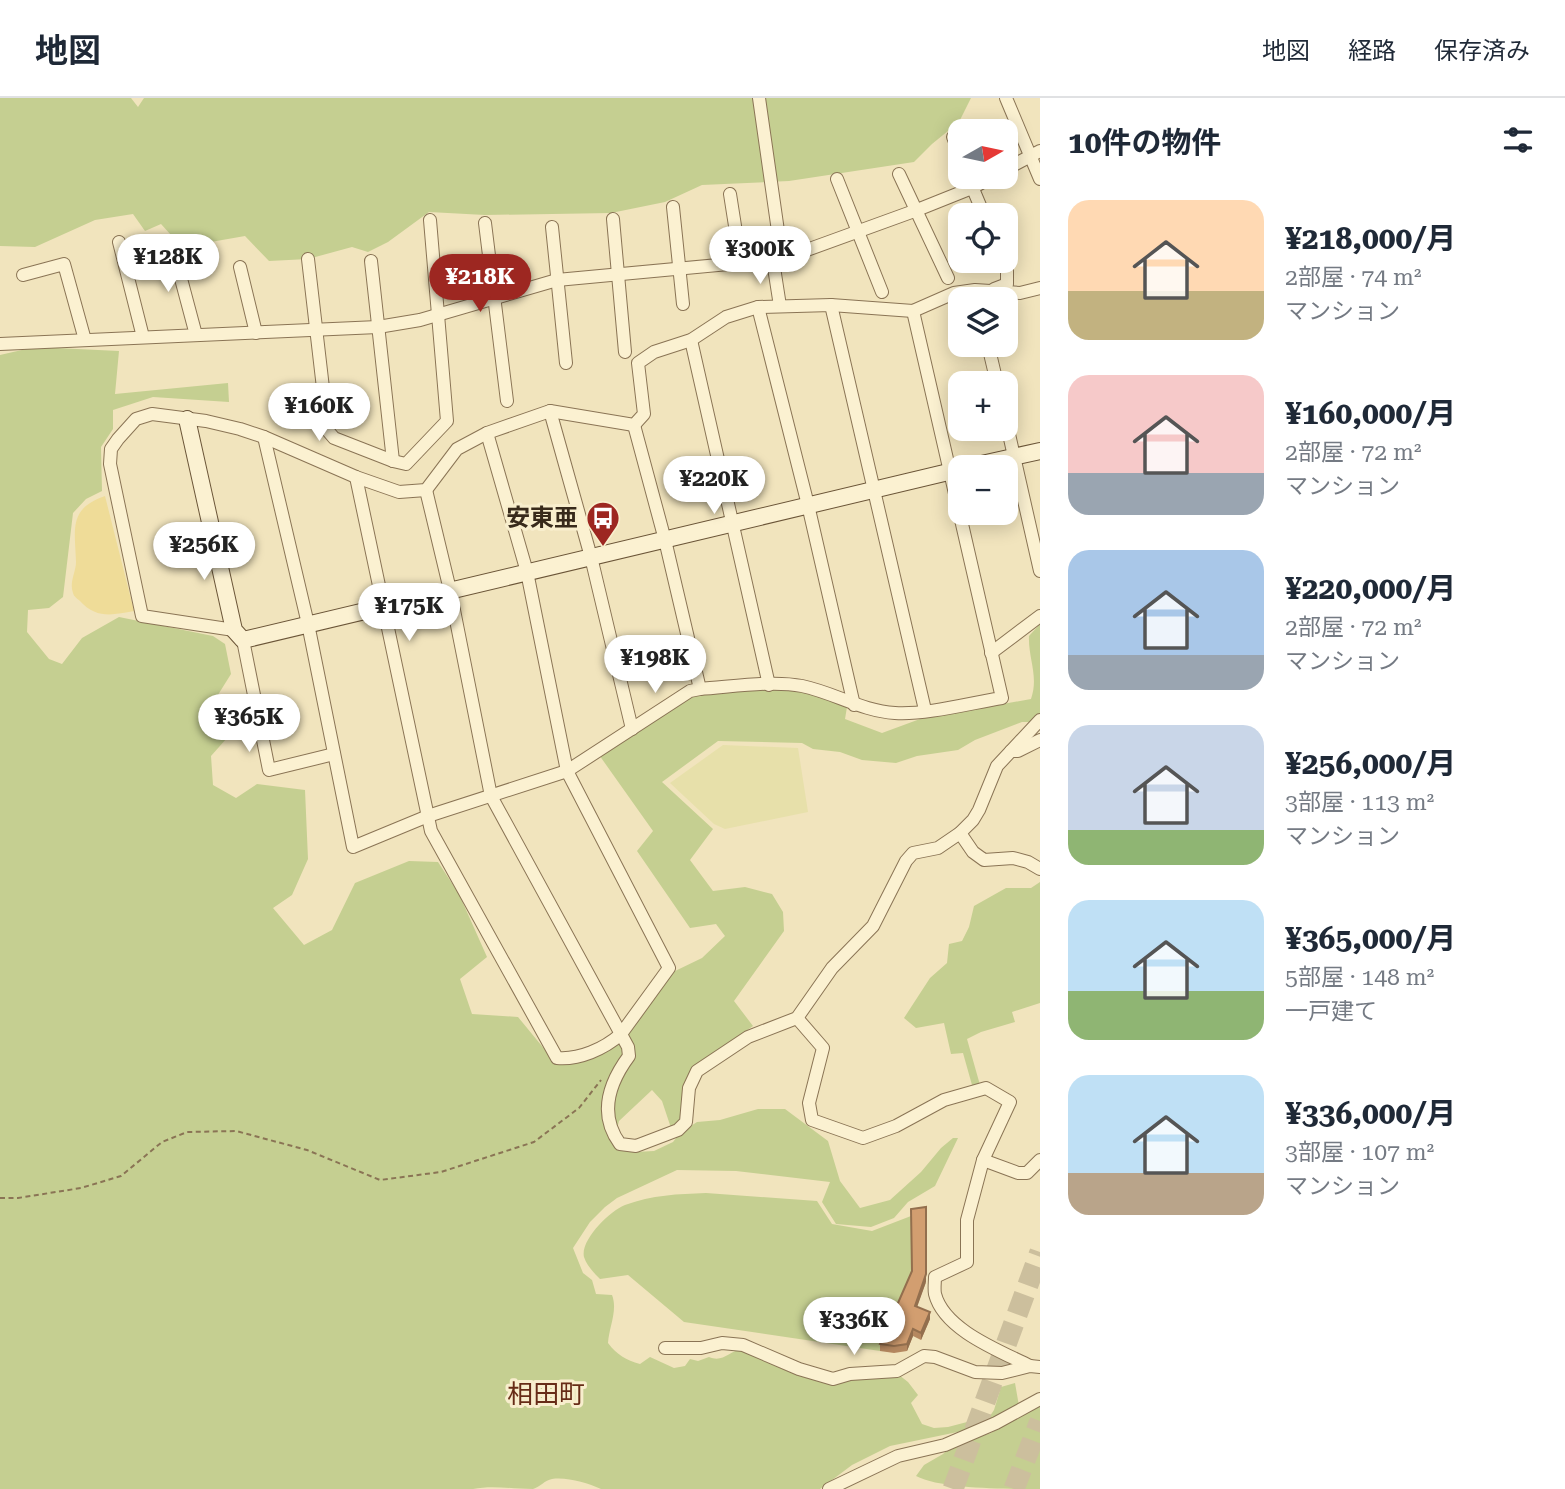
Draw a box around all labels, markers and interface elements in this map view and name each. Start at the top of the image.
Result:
text: 地図 [35,31,101,70]
text: 地図 [1262,37,1310,65]
text: 経路 [1348,37,1396,65]
text: 保存済み [1434,37,1530,65]
north arrow [948,119,1018,189]
map controls [948,119,1018,525]
icon: filters [1499,121,1537,159]
text: 10件の物件 [1068,125,1222,160]
button: locate [948,203,1018,273]
text: ¥218,000/月 [1285,221,1456,256]
pin: ¥300K [711,226,809,286]
icon: home [1124,228,1208,312]
pin: ¥128K [119,234,217,294]
text: ¥300K [725,235,795,262]
text: ¥128K [133,243,203,270]
pin: ¥218K [431,254,529,314]
text: ¥218K [445,263,515,290]
text: 2部屋 · 74 m² [1285,264,1421,291]
button: layers [948,287,1018,357]
text: マンション [1285,298,1400,325]
button: + [948,371,1018,441]
pin: ¥160K [270,384,368,443]
text: ¥160K [284,392,354,419]
text: ¥160,000/月 [1285,396,1456,431]
icon: home [1124,403,1208,487]
text: 2部屋 · 72 m² [1285,439,1421,466]
button: − [948,455,1018,525]
pin: ¥220K [665,456,763,516]
text: ¥220K [679,465,749,492]
text: マンション [1285,473,1400,500]
bus stop icon: 安東亜 [584,499,622,548]
place label: 安東亜 [506,504,578,532]
pin: ¥256K [155,522,253,582]
text: ¥256K [169,531,239,558]
text: ¥220,000/月 [1285,571,1456,606]
icon: home [1124,578,1208,662]
pin: ¥175K [360,584,458,643]
text: ¥175K [374,592,444,619]
text: 2部屋 · 72 m² [1285,614,1421,641]
pin: ¥198K [606,636,704,695]
text: ¥198K [620,644,690,671]
text: マンション [1285,648,1400,675]
pin: ¥365K [200,694,298,754]
text: ¥365K [214,703,284,730]
text: ¥256,000/月 [1285,746,1456,781]
icon: home [1124,753,1208,837]
text: 3部屋 · 113 m² [1285,789,1434,816]
text: マンション [1285,823,1400,850]
text: ¥365,000/月 [1285,921,1456,956]
icon: home [1124,928,1208,1012]
text: 5部屋 · 148 m² [1285,964,1434,991]
text: 一戸建て [1285,998,1377,1025]
text: ¥336,000/月 [1285,1096,1456,1131]
icon: home [1124,1103,1208,1187]
text: 3部屋 · 107 m² [1285,1139,1434,1166]
text: マンション [1285,1173,1400,1200]
pin: ¥336K [805,1298,903,1357]
text: ¥336K [819,1306,889,1333]
district label: 相田町 [507,1379,585,1409]

